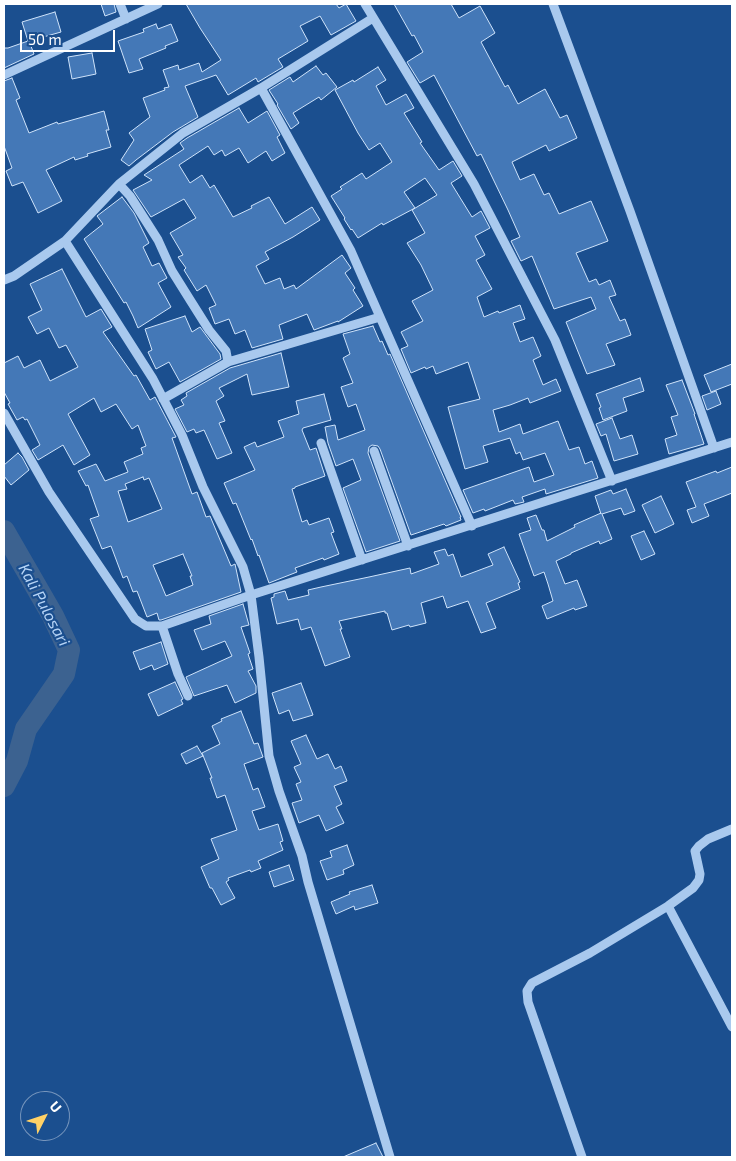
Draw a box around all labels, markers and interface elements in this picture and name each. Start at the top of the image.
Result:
scale bar [22,20,118,52]
text: 50 m [28,30,62,48]
water label: Kali Pulosari [14,561,74,649]
north arrow [20,1091,70,1141]
text: U [46,1097,66,1116]

